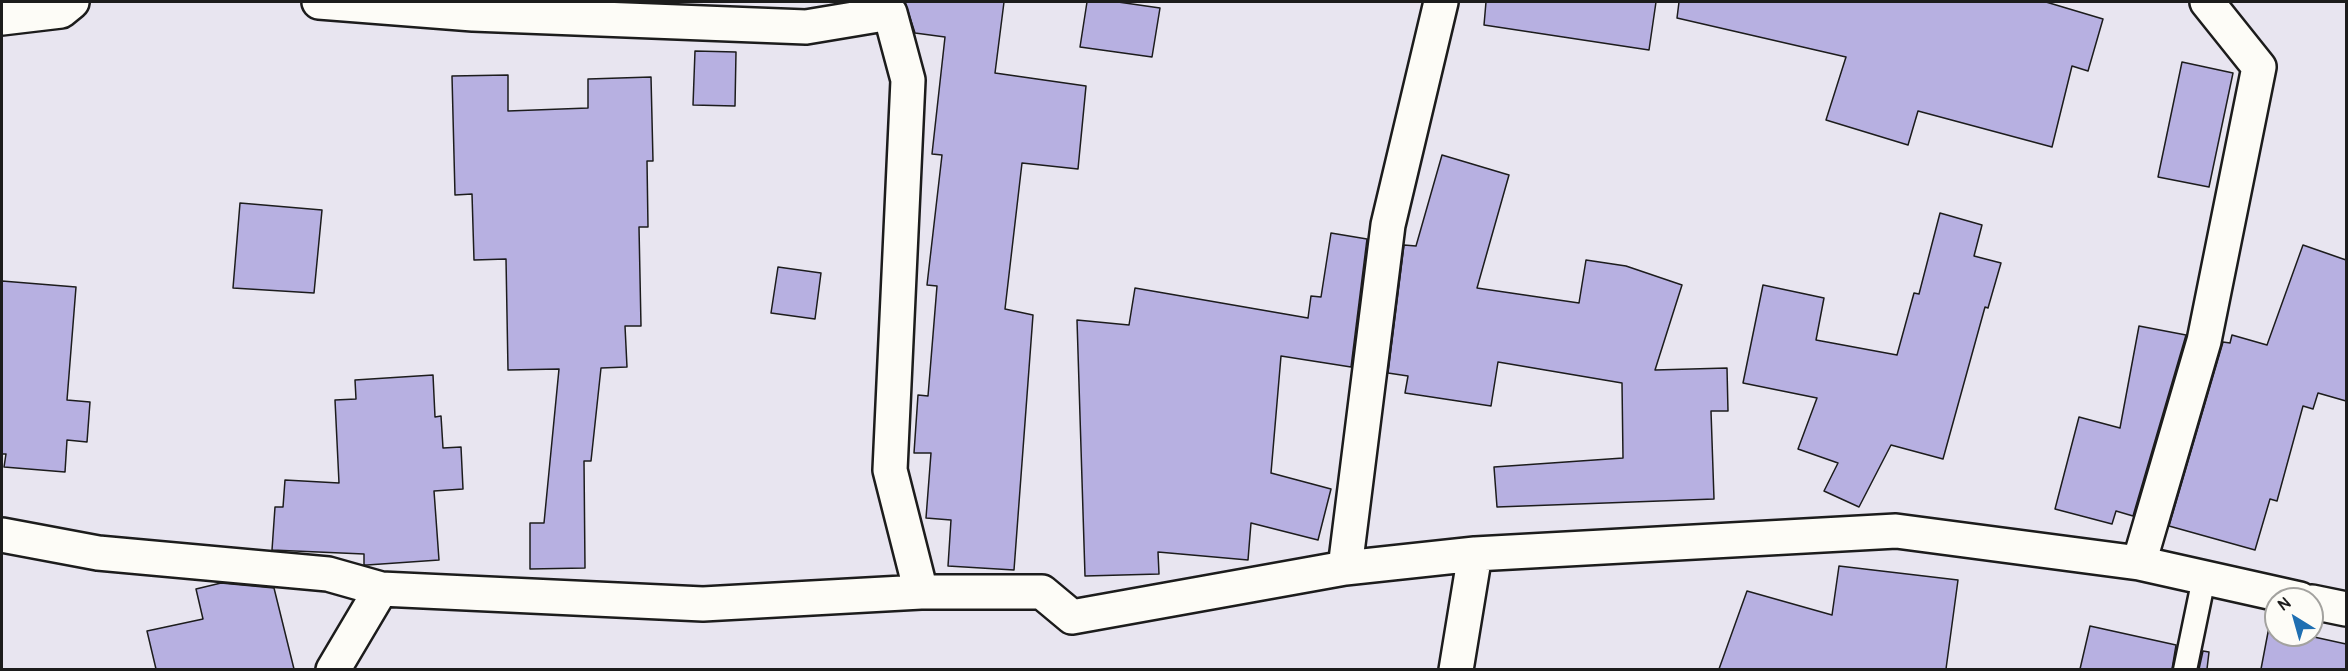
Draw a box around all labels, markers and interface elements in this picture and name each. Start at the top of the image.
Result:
north arrow [2264,587,2324,647]
text: N [2274,593,2295,615]

